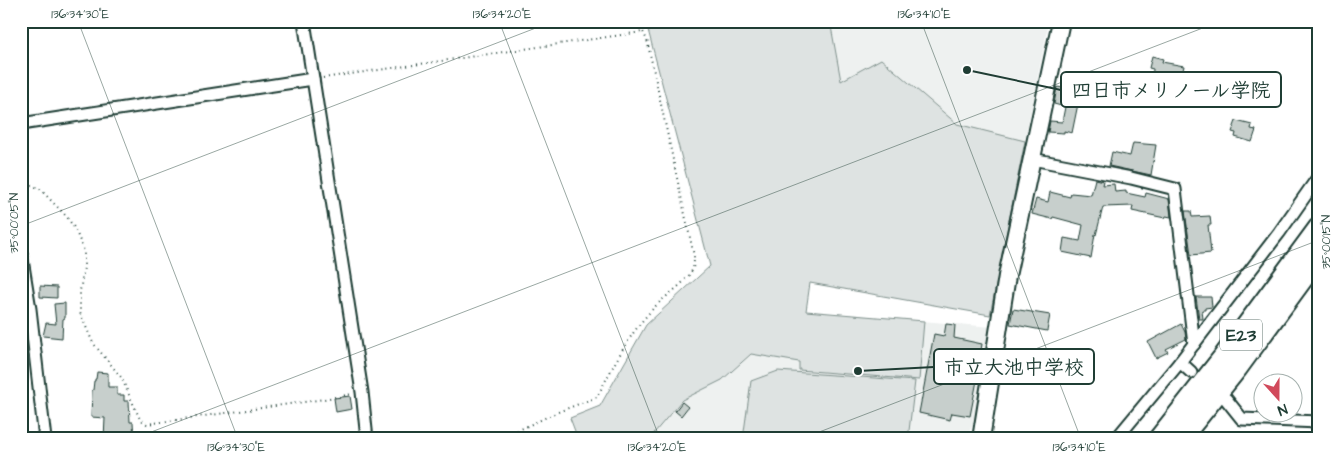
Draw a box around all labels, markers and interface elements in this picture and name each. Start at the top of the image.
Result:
text: 136°34'30"E [51,6,109,23]
text: 136°34'20"E [473,6,531,23]
text: 136°34'10"E [897,6,951,23]
callout: 四日市メリノール学院 [1061,72,1281,107]
text: 四日市メリノール学院 [1071,77,1271,105]
text: 35°00'05"N [6,192,23,253]
text: 35°00'15"N [1318,214,1335,269]
road number: E23 [1220,320,1262,350]
callout: 市立大池中学校 [934,349,1094,384]
text: 市立大池中学校 [944,354,1084,382]
north arrow [1252,372,1302,422]
text: N [1274,398,1290,420]
text: 136°34'30"E [207,439,265,456]
text: 136°34'20"E [628,439,686,456]
text: 136°34'10"E [1052,439,1106,456]

